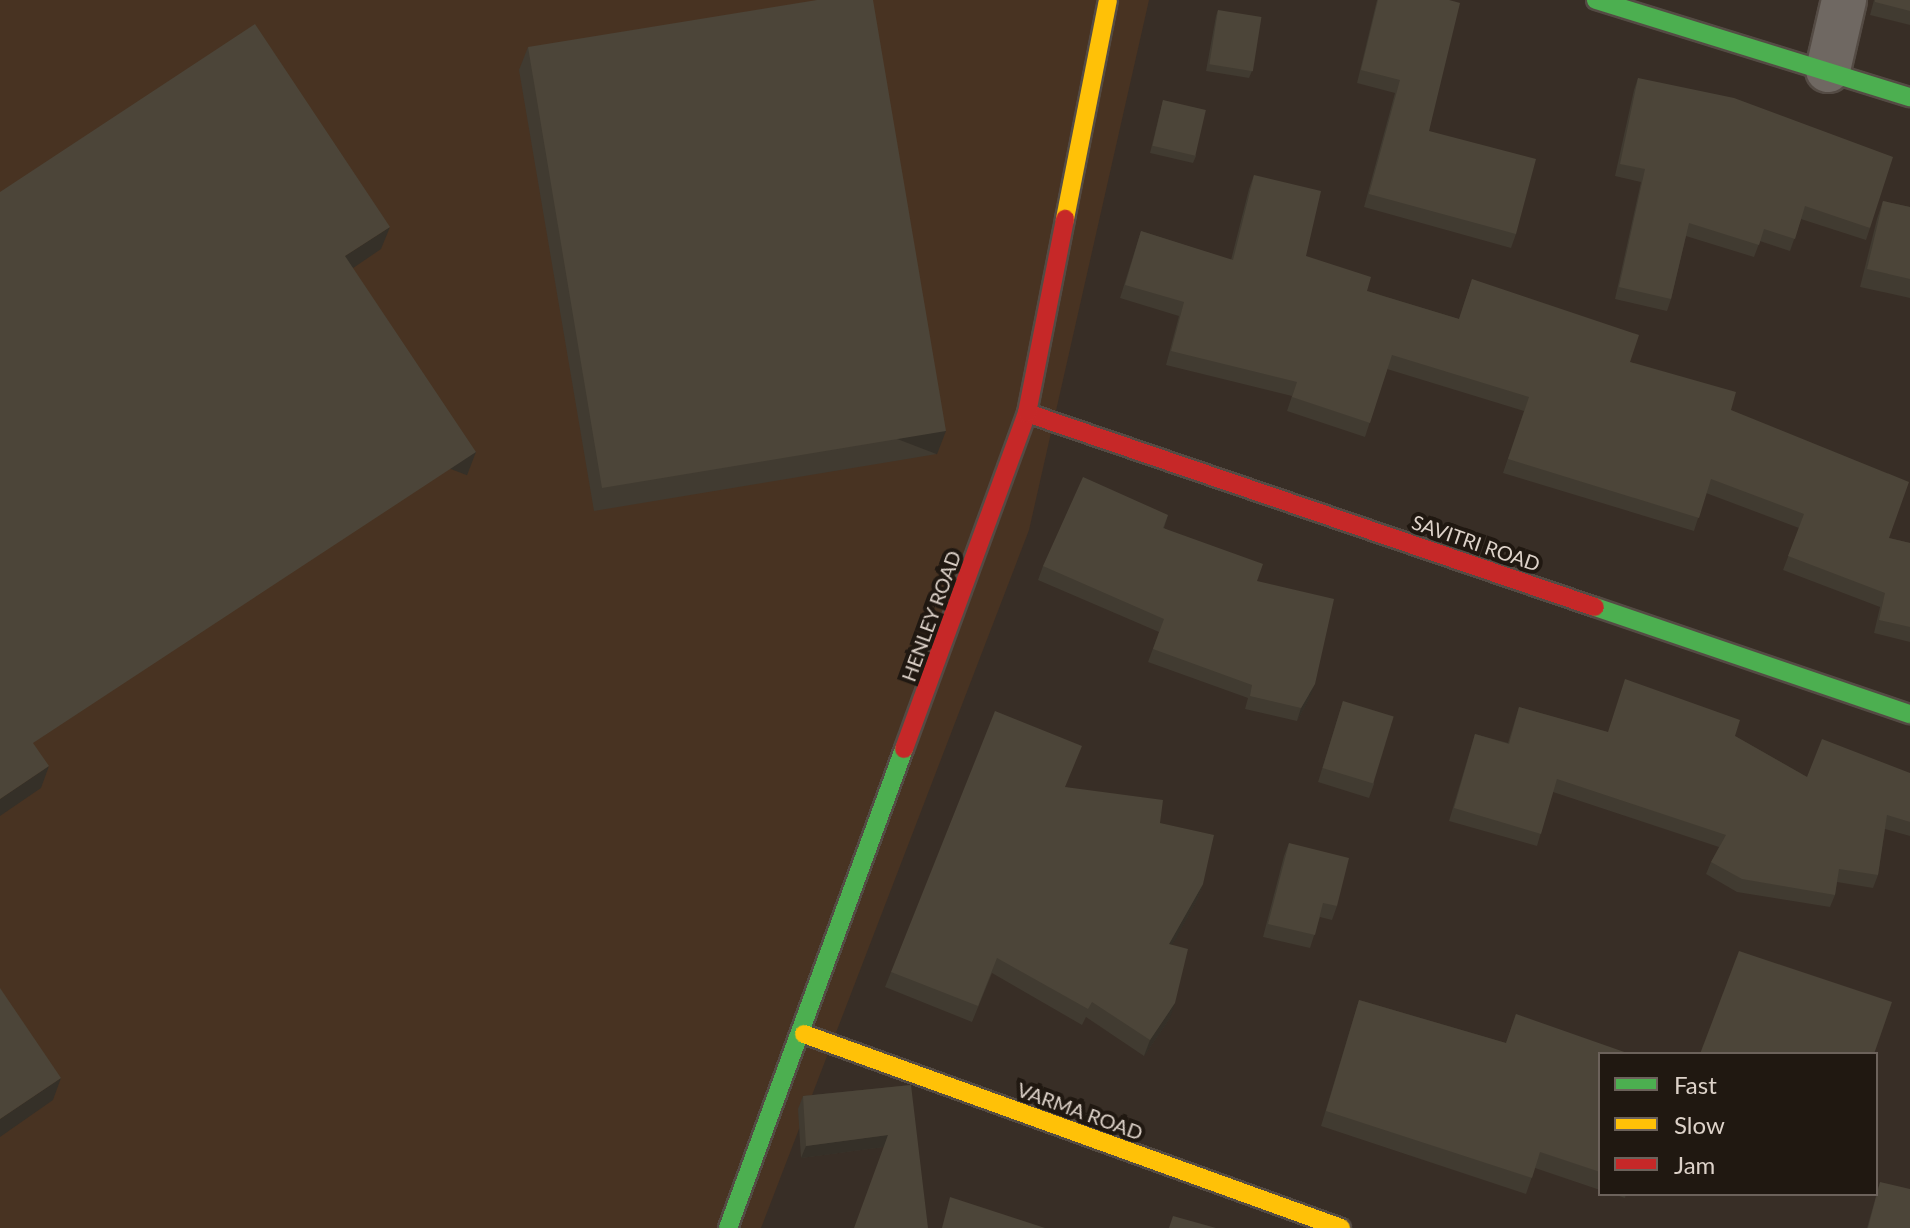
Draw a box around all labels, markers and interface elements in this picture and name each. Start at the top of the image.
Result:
street label: SAVITRI ROAD [1409,510,1543,576]
street label: HENLEY ROAD [896,547,966,685]
legend [1598,1052,1878,1196]
text: Fast [1674,1070,1717,1099]
street label: VARMA ROAD [1014,1077,1146,1145]
text: Slow [1674,1110,1725,1139]
text: Jam [1674,1150,1715,1179]

